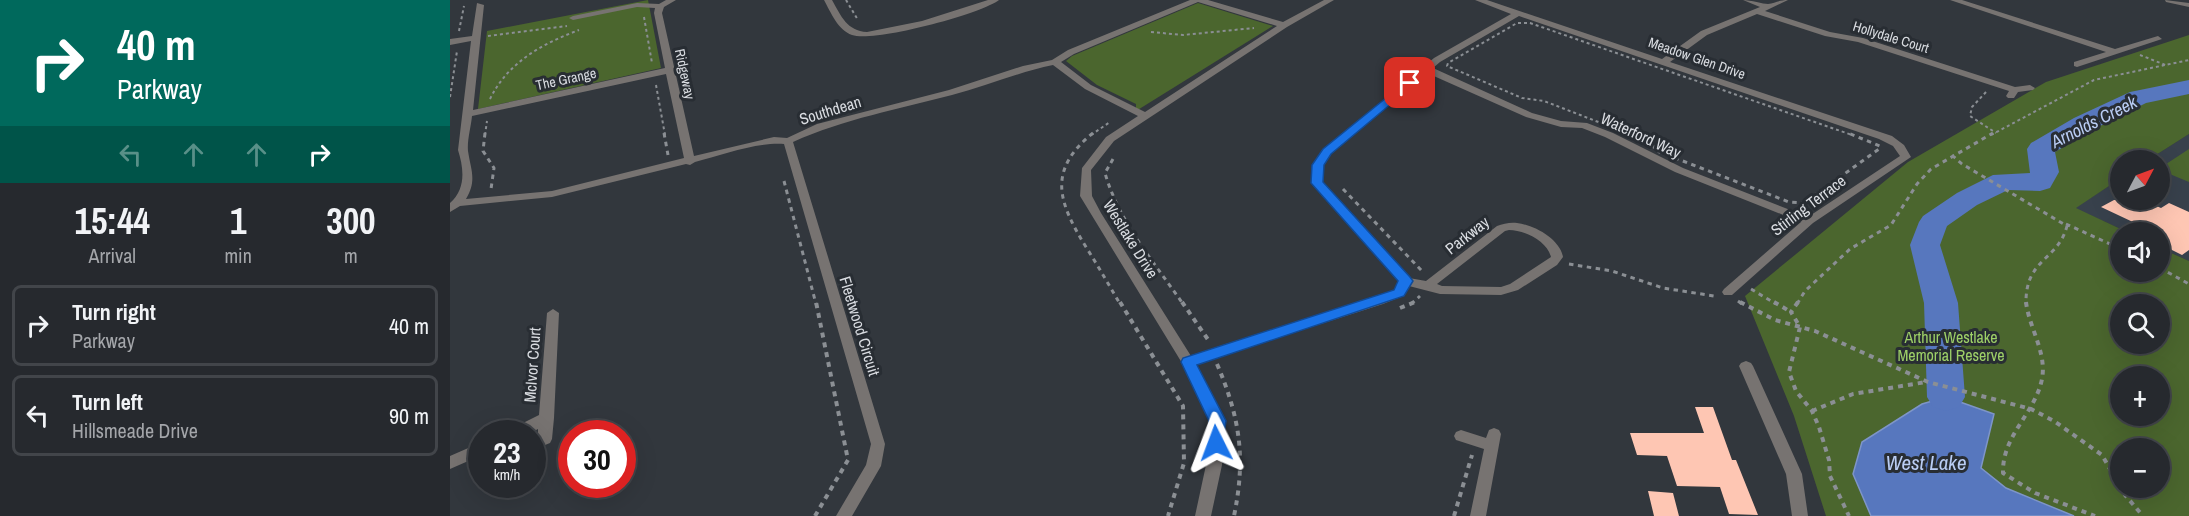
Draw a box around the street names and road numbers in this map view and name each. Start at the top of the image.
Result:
street label: Hollydale Court [1851,17,1931,57]
street label: Meadow Glen Drive [1646,33,1748,83]
street label: Ridgeway [671,47,699,101]
street label: The Grange [534,64,598,94]
street label: Southdean [796,90,864,130]
street label: Waterford Way [1597,107,1685,163]
street label: Stirling Terrace [1766,170,1850,240]
street label: Westlake Drive [1098,196,1164,282]
street label: Parkway [1440,211,1494,259]
street label: Fleetwood Circuit [834,274,886,379]
street label: McIvor Court [518,326,546,403]

